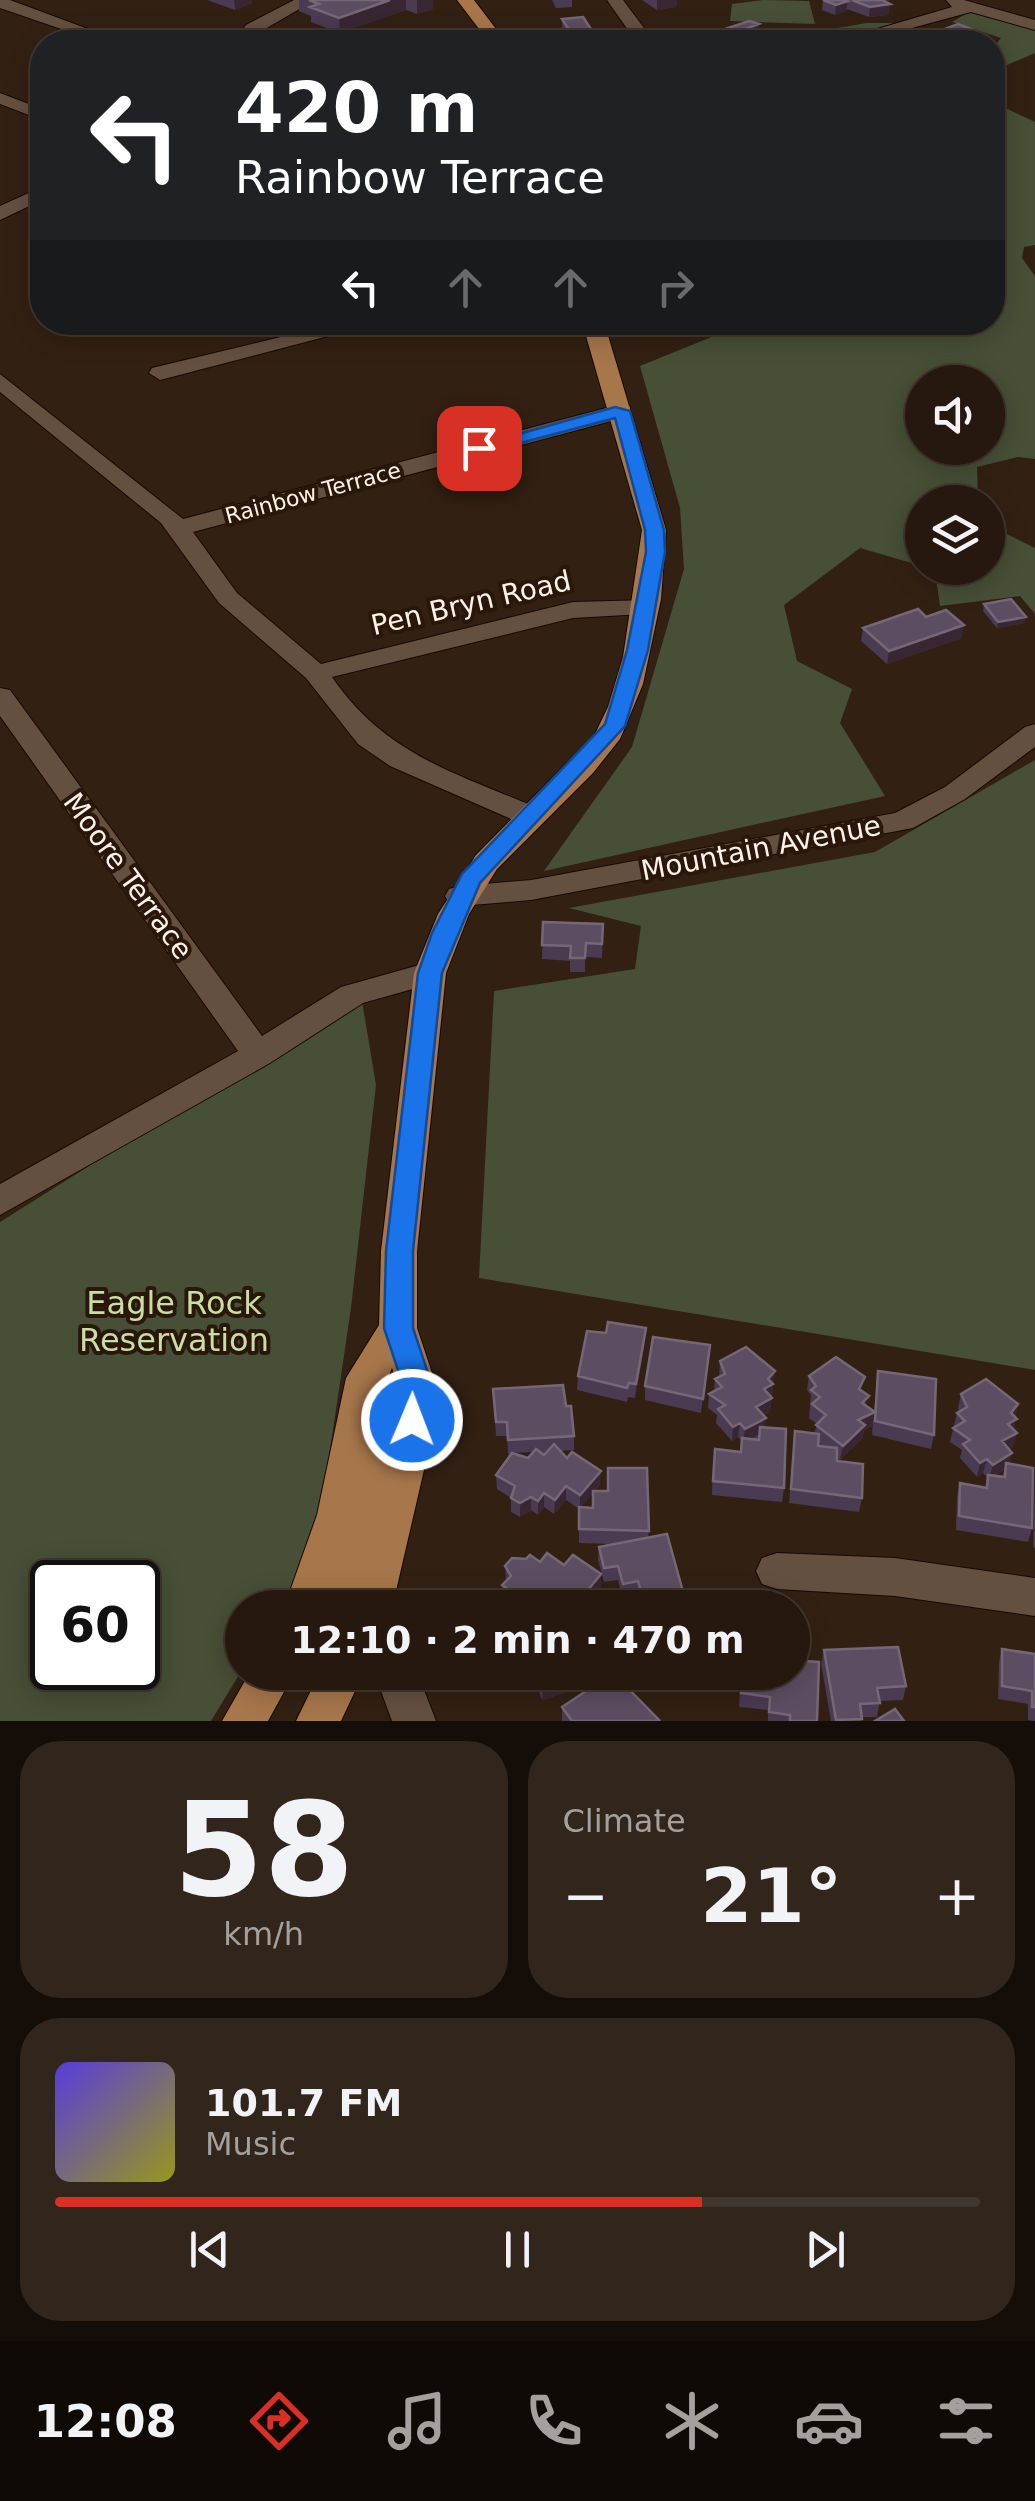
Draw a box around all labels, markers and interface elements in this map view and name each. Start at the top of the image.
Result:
text: 420 m [235,67,478,149]
icon: left [70,70,200,200]
text: Rainbow Terrace [235,151,605,204]
icon: left [333,260,388,315]
icon: ahead [438,260,493,315]
icon: ahead [543,260,598,315]
icon: right [648,260,703,315]
map controls [905,365,1005,585]
button: sound [905,365,1005,465]
pin [437,406,522,491]
icon: arrive [452,421,507,476]
street label: Rainbow Terrace [222,458,404,528]
button: layers [905,485,1005,585]
street label: Pen Bryn Road [368,564,574,642]
street label: Moore Terrace [57,786,199,966]
street label: Mountain Avenue [638,809,884,887]
park label: Eagle Rock Reservation [79,1284,269,1359]
position arrow [360,1368,464,1472]
speed limit sign: 60 [30,1560,160,1690]
text: 12:10 · 2 min · 470 m [290,1618,745,1662]
text: 58 [173,1774,354,1926]
text: Climate [563,1802,686,1840]
text: 21° [700,1852,842,1940]
text: − [563,1864,609,1928]
text: + [934,1864,980,1928]
text: km/h [223,1915,304,1953]
text: 101.7 FM [205,2081,402,2125]
text: Music [205,2125,296,2163]
icon: previous [182,2222,237,2277]
icon: pause [490,2222,545,2277]
icon: next [798,2222,853,2277]
icon: directions [244,2386,314,2456]
icon: music [382,2386,452,2456]
icon: phone [519,2386,589,2456]
icon: climate [657,2386,727,2456]
icon: car [794,2386,864,2456]
icon: filters [931,2386,1001,2456]
text: 12:08 [34,2395,177,2448]

